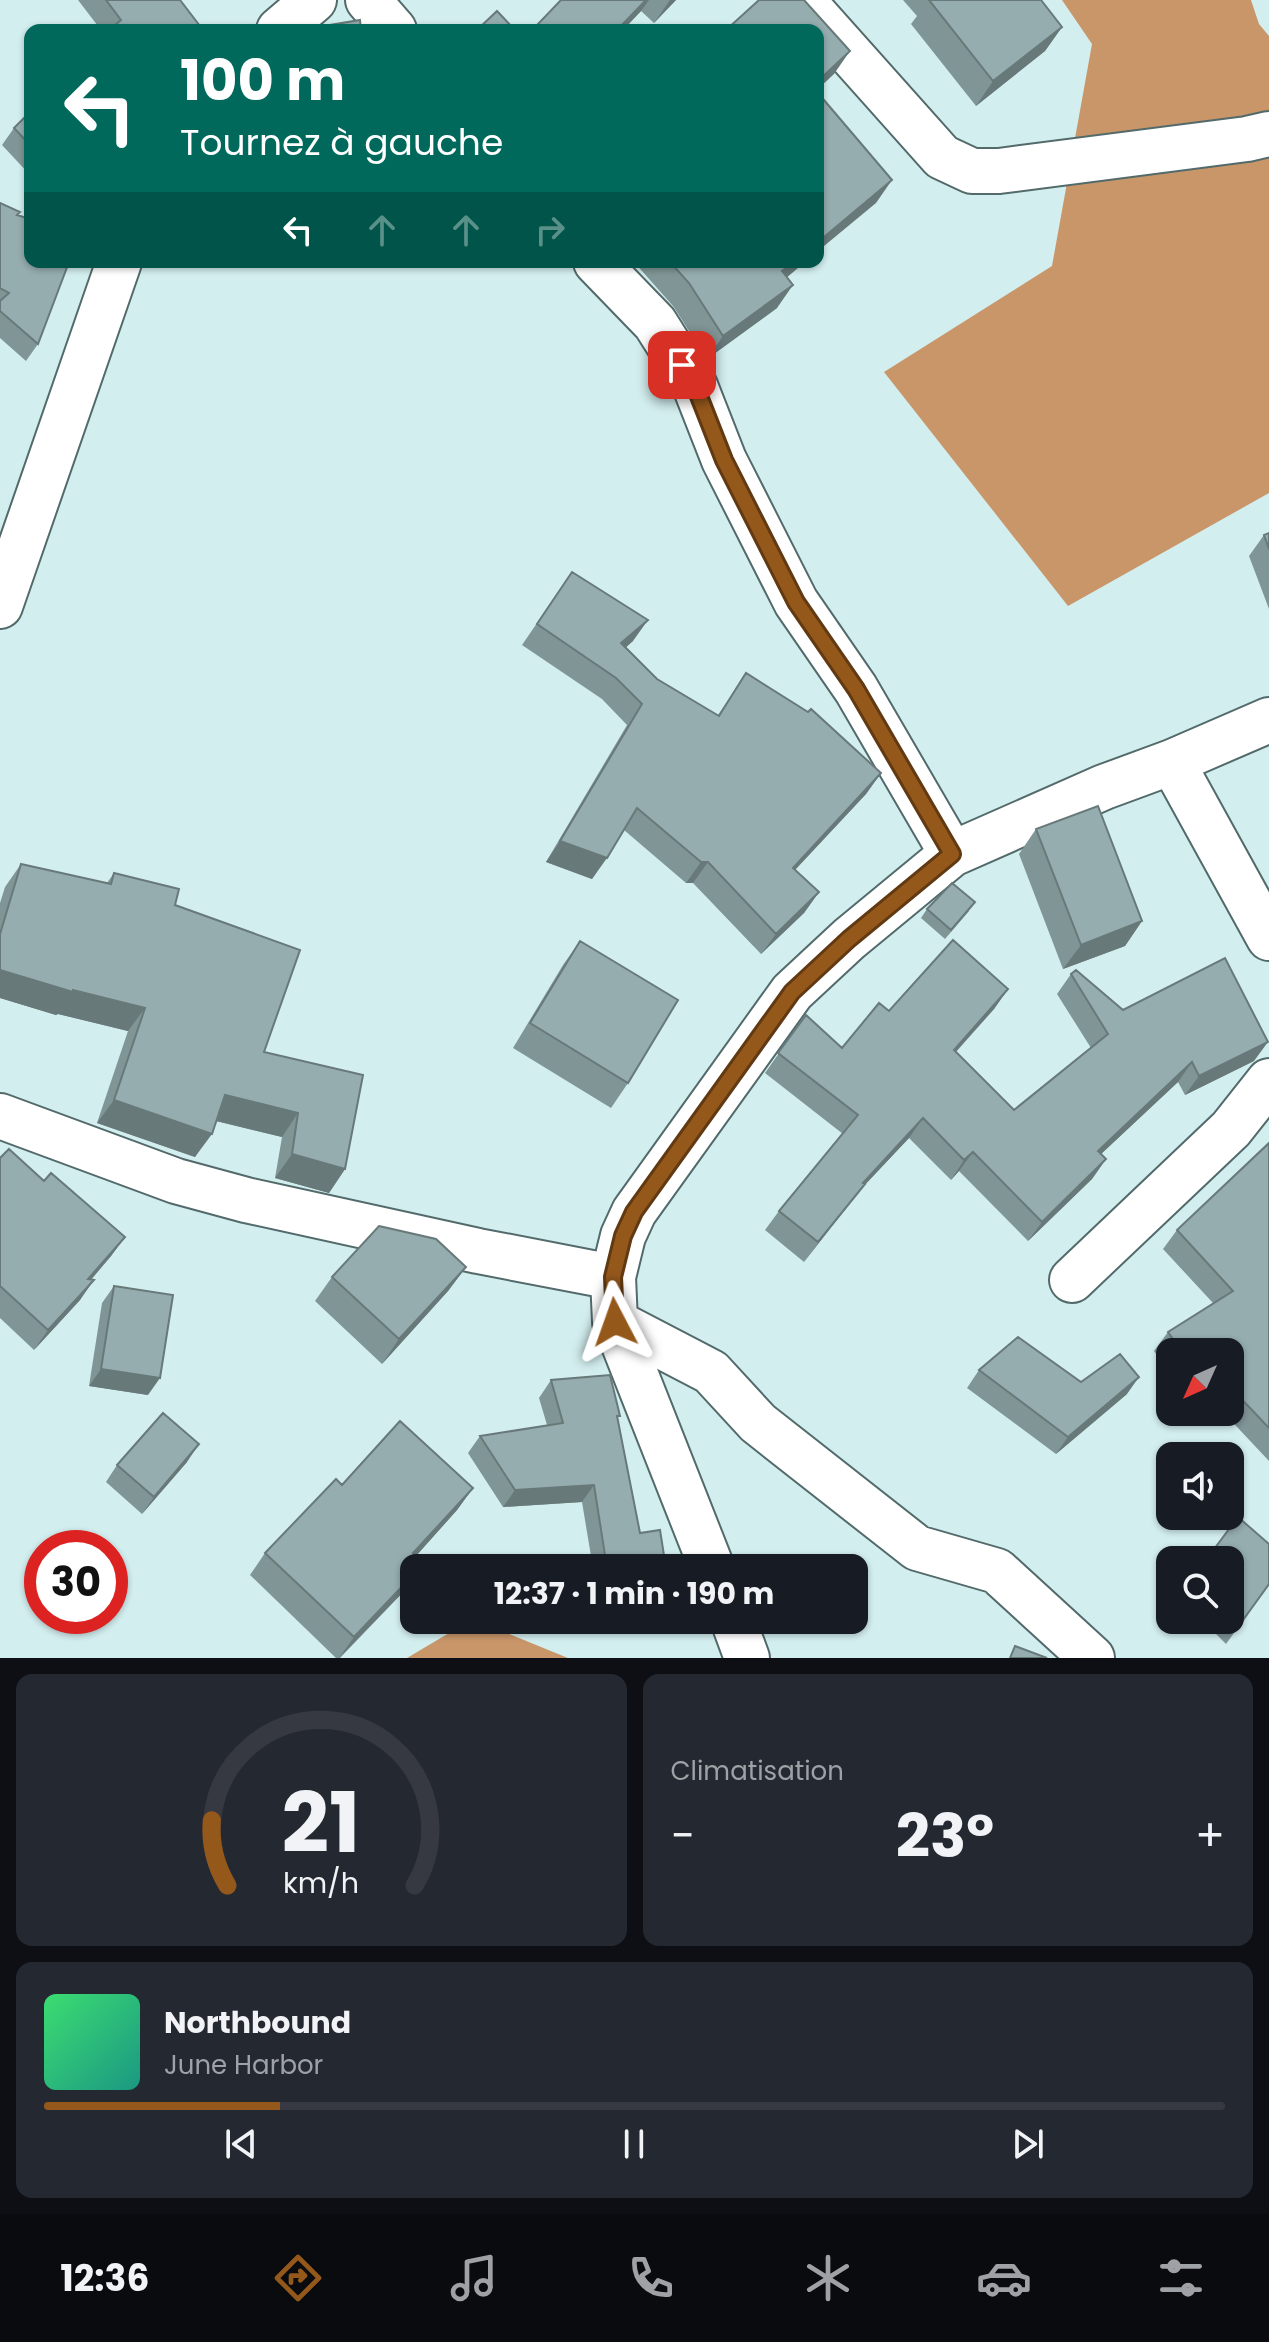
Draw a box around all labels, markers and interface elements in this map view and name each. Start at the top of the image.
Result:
text: 100 m [180,41,345,120]
icon: left [48,56,152,160]
text: Tournez à gauche [180,117,503,168]
icon: left [276,208,320,252]
icon: ahead [360,208,404,252]
icon: ahead [444,208,488,252]
icon: right [528,208,572,252]
pin [648,331,716,399]
icon: arrive [660,343,704,387]
position arrow [573,1280,657,1364]
north arrow [1156,1338,1244,1426]
map controls [1156,1338,1244,1634]
button: sound [1156,1442,1244,1530]
speed limit sign: 30 [24,1530,128,1634]
button: search [1156,1546,1244,1634]
text: 12:37 · 1 min · 190 m [494,1572,774,1615]
text: Climatisation [671,1753,844,1789]
text: 21 [282,1765,361,1881]
text: 23° [896,1794,994,1878]
text: − [671,1805,695,1866]
text: + [1195,1805,1225,1866]
text: km/h [283,1863,359,1903]
text: Northbound [164,2001,351,2044]
text: June Harbor [164,2047,323,2083]
icon: previous [219,2122,263,2166]
icon: pause [612,2122,656,2166]
icon: next [1006,2122,1050,2166]
icon: directions [270,2250,326,2306]
icon: music [446,2250,502,2306]
icon: phone [623,2250,679,2306]
icon: climate [800,2250,856,2306]
icon: car [976,2250,1032,2306]
icon: filters [1153,2250,1209,2306]
text: 12:36 [60,2253,149,2304]

